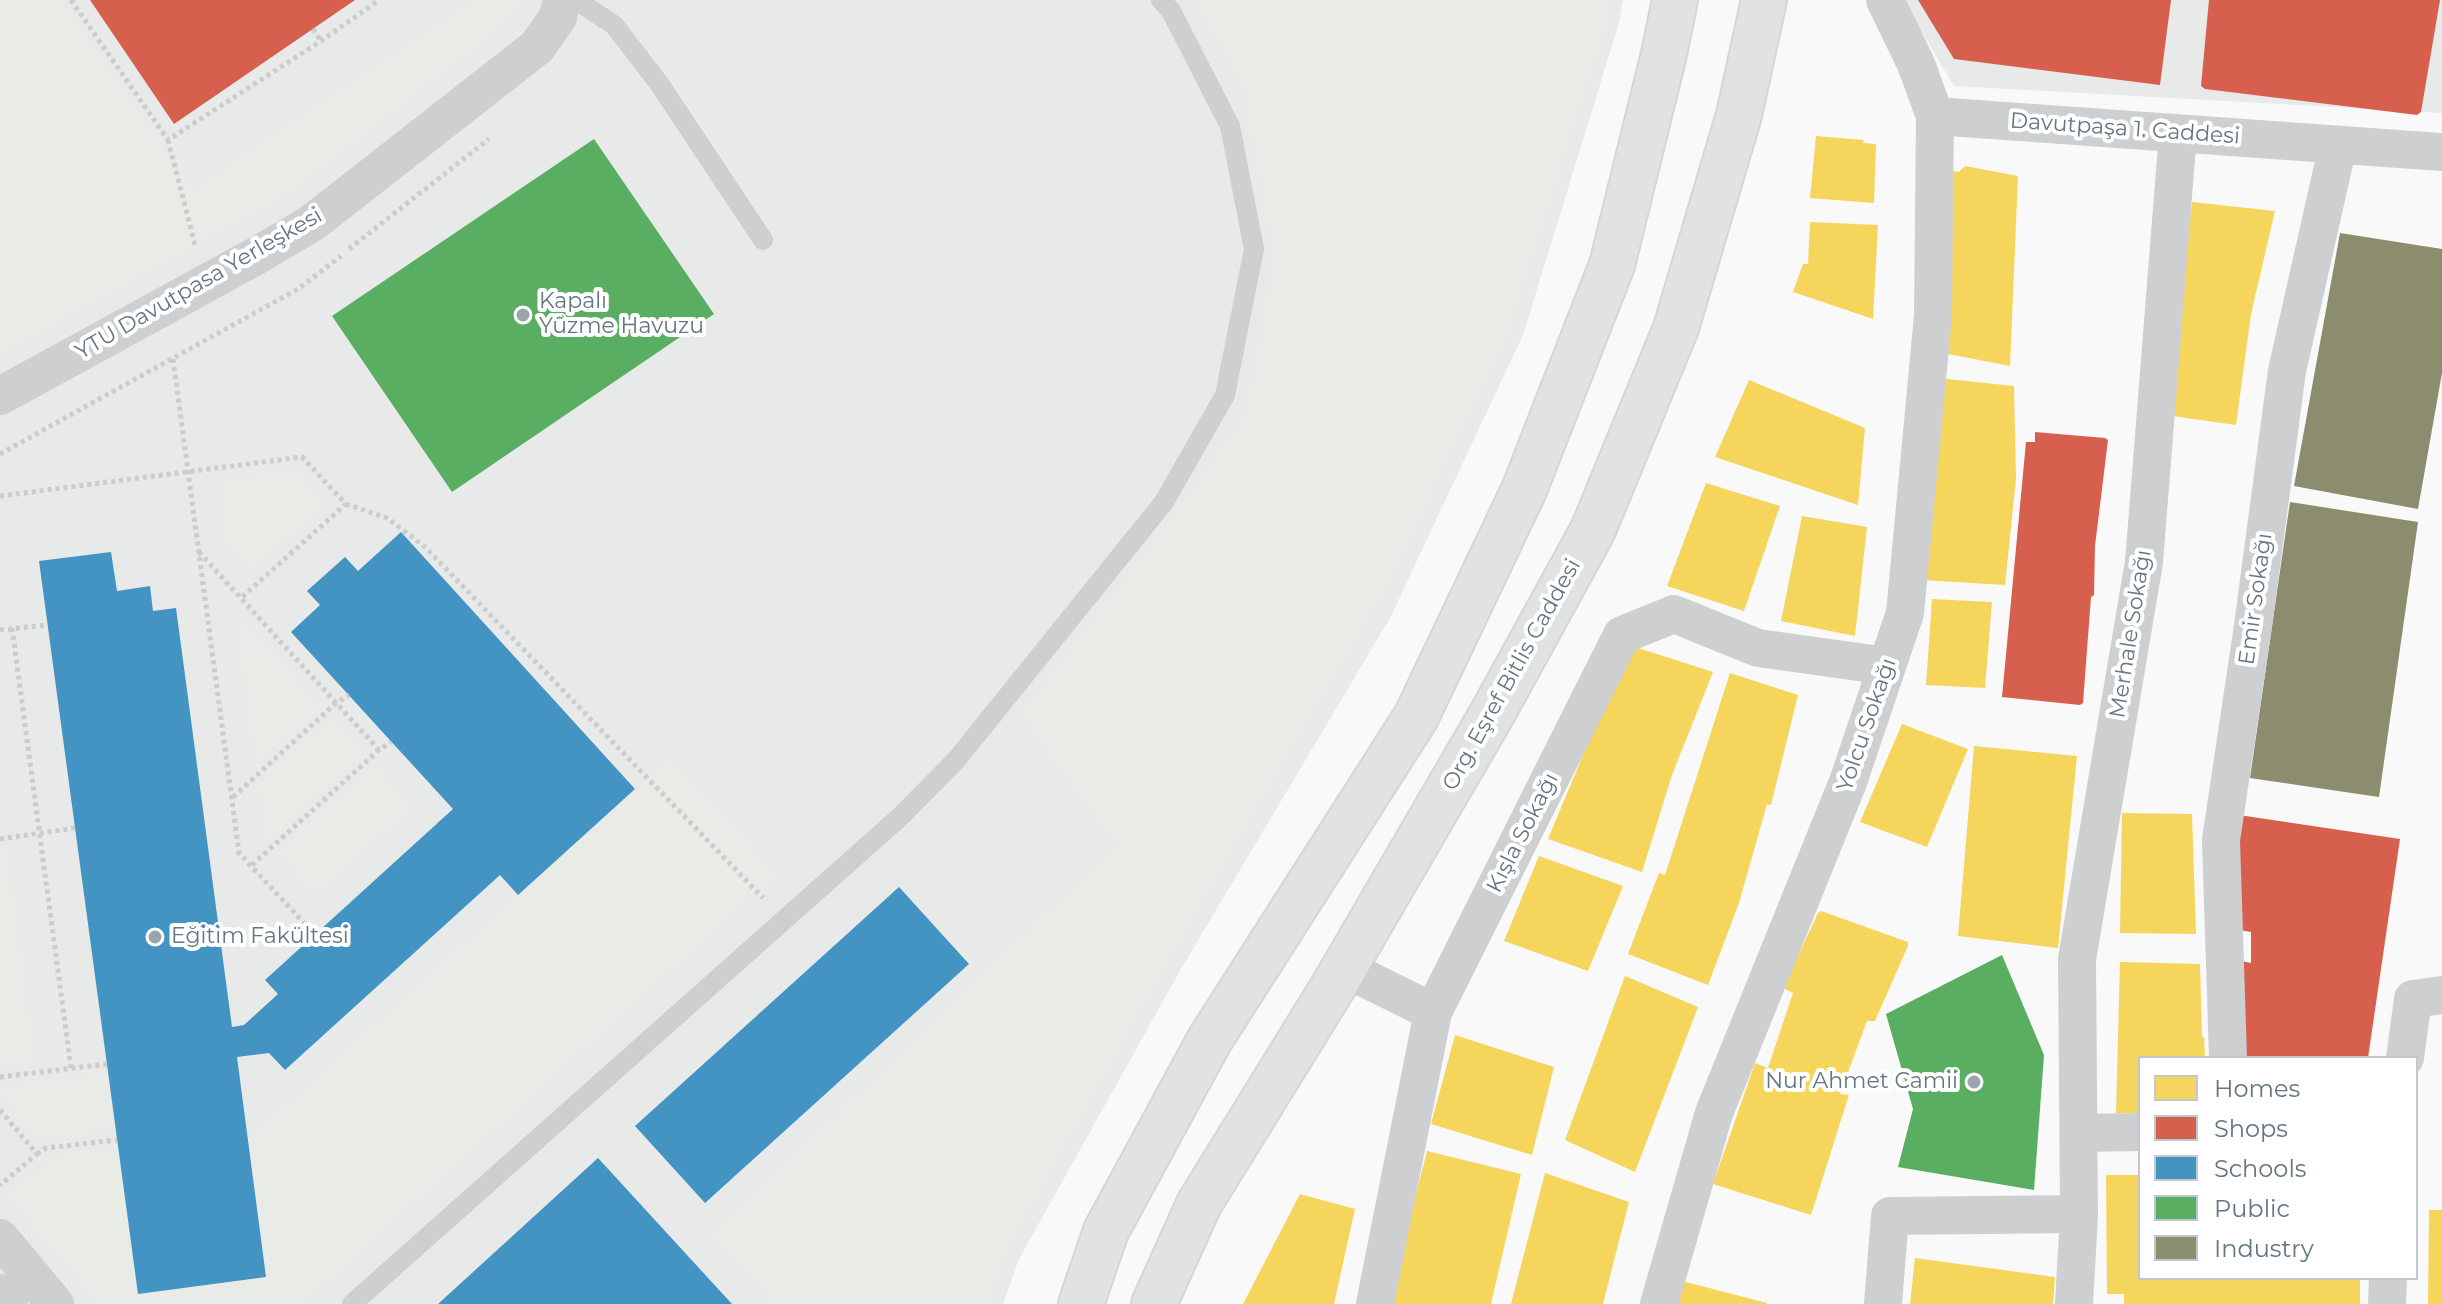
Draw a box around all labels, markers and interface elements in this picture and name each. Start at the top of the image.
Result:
street label: Davutpaşa 1. Caddesi [2009,108,2241,150]
street label: YTU Davutpasa Yerleşkesi [71,202,327,366]
place label: Kapalı Yüzme Havuzu [539,289,704,340]
marker: Kapalı Yüzme Havuzu [514,306,532,324]
street label: Emir Sokağı [2234,531,2278,667]
street label: Merhale Sokağı [2105,548,2157,720]
street label: Org. Eşref Bitlis Caddesi [1437,555,1587,795]
street label: Yolcu Sokağı [1832,655,1902,795]
street label: Kışla Sokağı [1482,769,1564,897]
place label: Eğitim Fakültesi [171,924,349,950]
marker: Eğitim Fakültesi [146,928,164,946]
legend [2138,1056,2418,1280]
place label: Nur Ahmet Camii [1765,1069,1958,1095]
marker: Nur Ahmet Camii [1965,1073,1983,1091]
text: Homes [2214,1074,2300,1103]
text: Shops [2214,1114,2288,1143]
text: Schools [2214,1154,2307,1183]
text: Public [2214,1194,2290,1223]
text: Industry [2214,1234,2314,1263]

